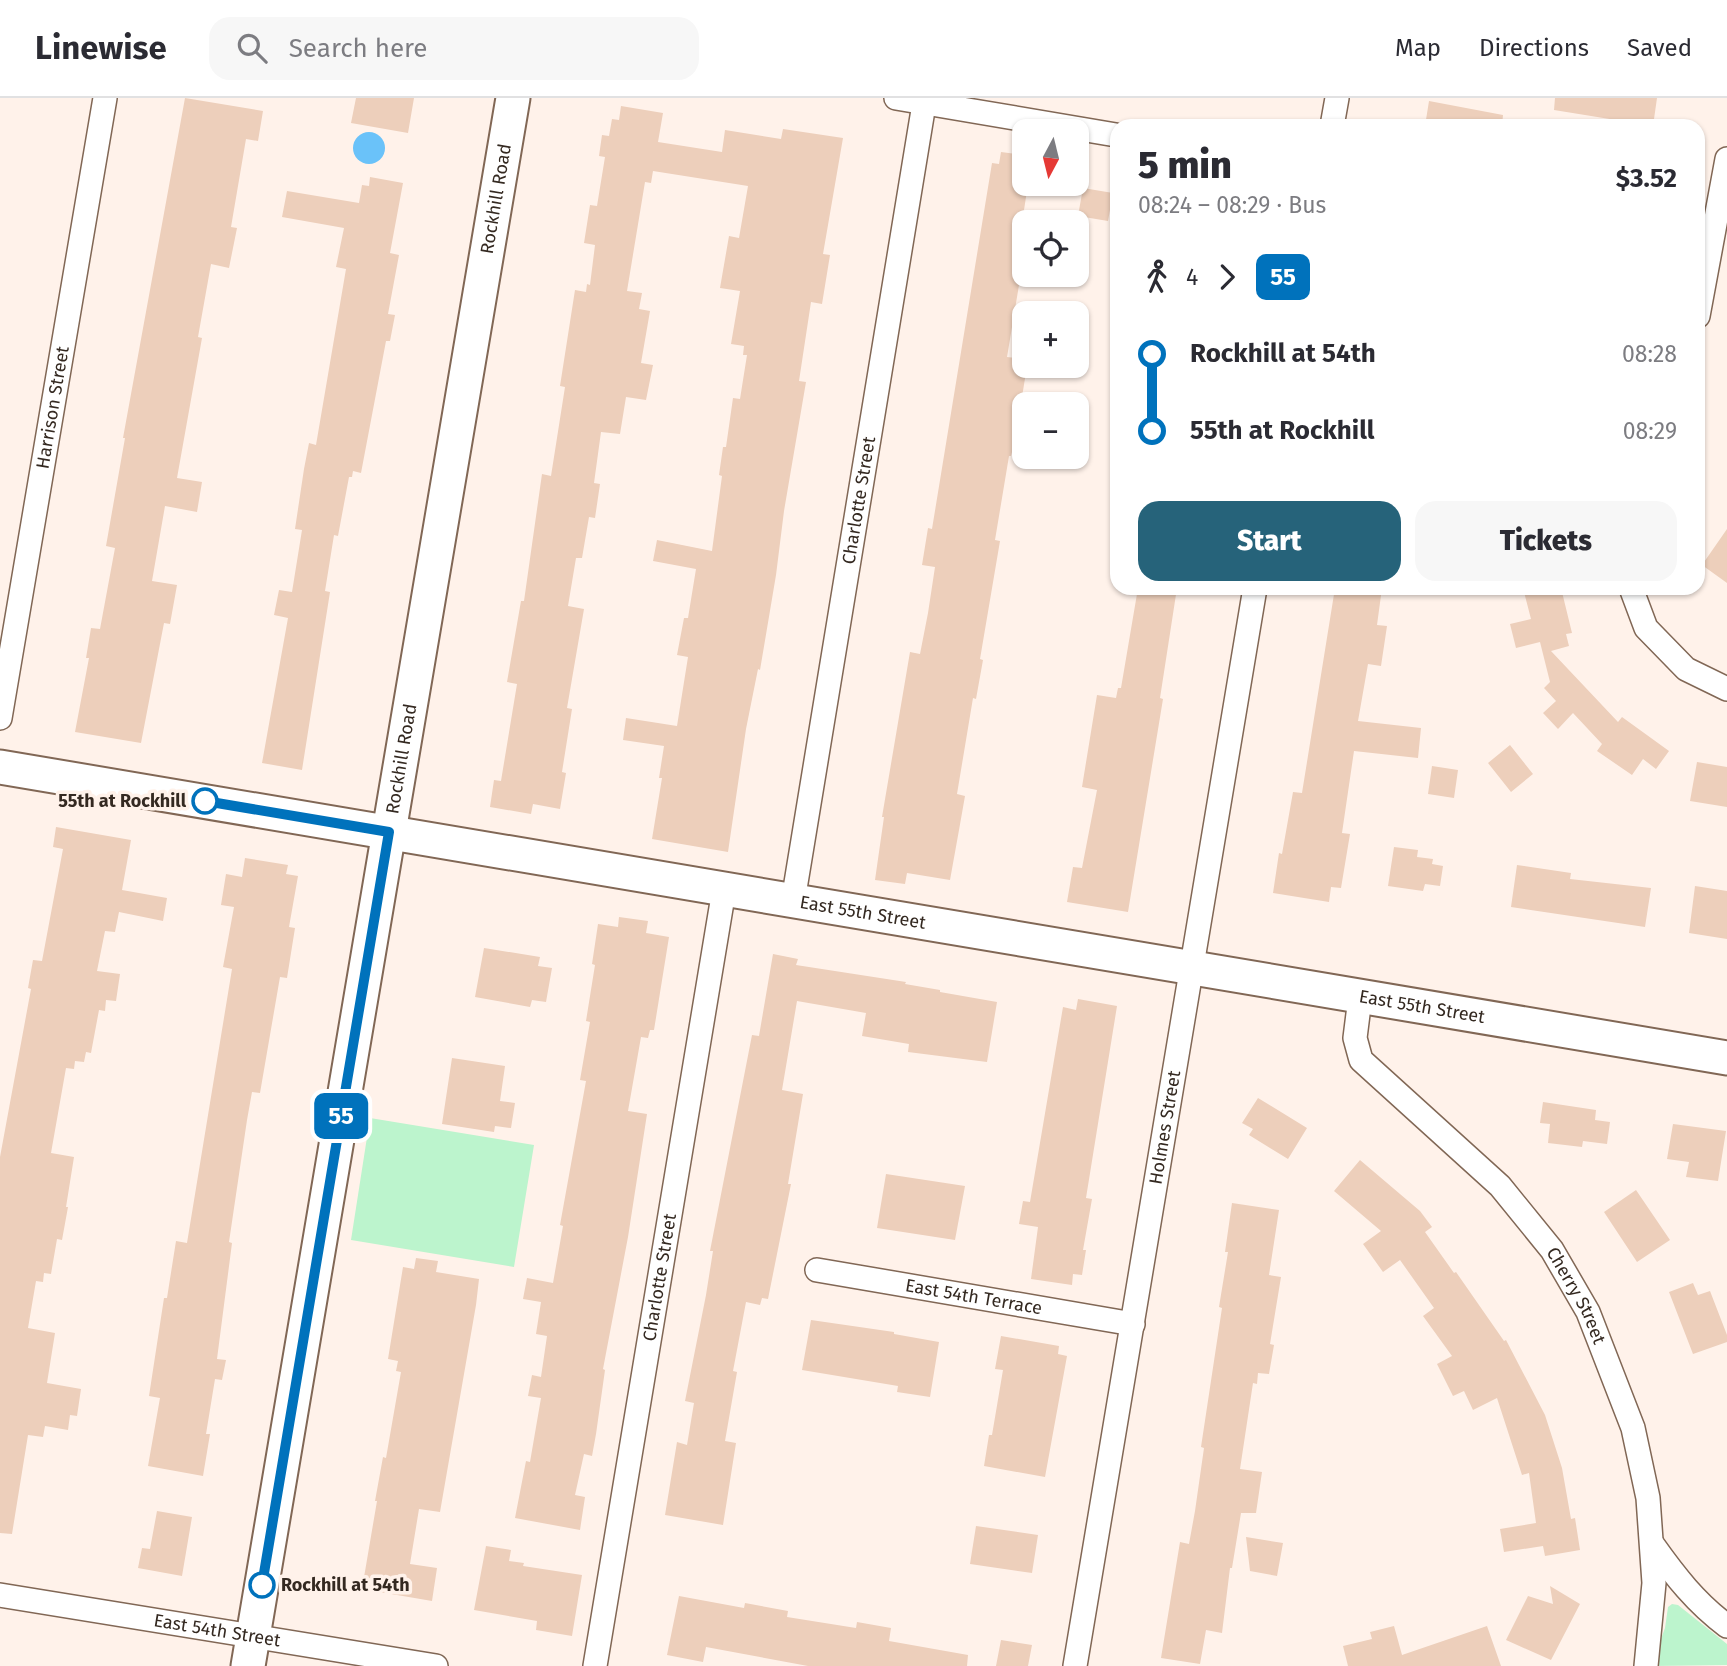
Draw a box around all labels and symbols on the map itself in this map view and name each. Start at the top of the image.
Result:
north arrow [1012,119,1088,196]
street label: Rockhill Road [476,142,516,256]
street label: Harrison Street [31,344,74,470]
street label: Charlotte Street [838,434,880,566]
street label: Rockhill Road [381,702,421,816]
marker: 55th at Rockhill [192,788,218,814]
place label: 55th at Rockhill [58,790,187,812]
street label: East 55th Street [798,891,928,934]
street label: East 55th Street [1357,985,1487,1028]
street label: Holmes Street [1145,1068,1185,1186]
line badge: 55 [310,1093,372,1139]
street label: Charlotte Street [638,1211,681,1343]
street label: Cherry Street [1542,1243,1611,1348]
street label: East 54th Terrace [904,1274,1044,1319]
marker: Rockhill at 54th [249,1572,275,1598]
place label: Rockhill at 54th [281,1574,410,1596]
street label: East 54th Street [152,1609,283,1652]

